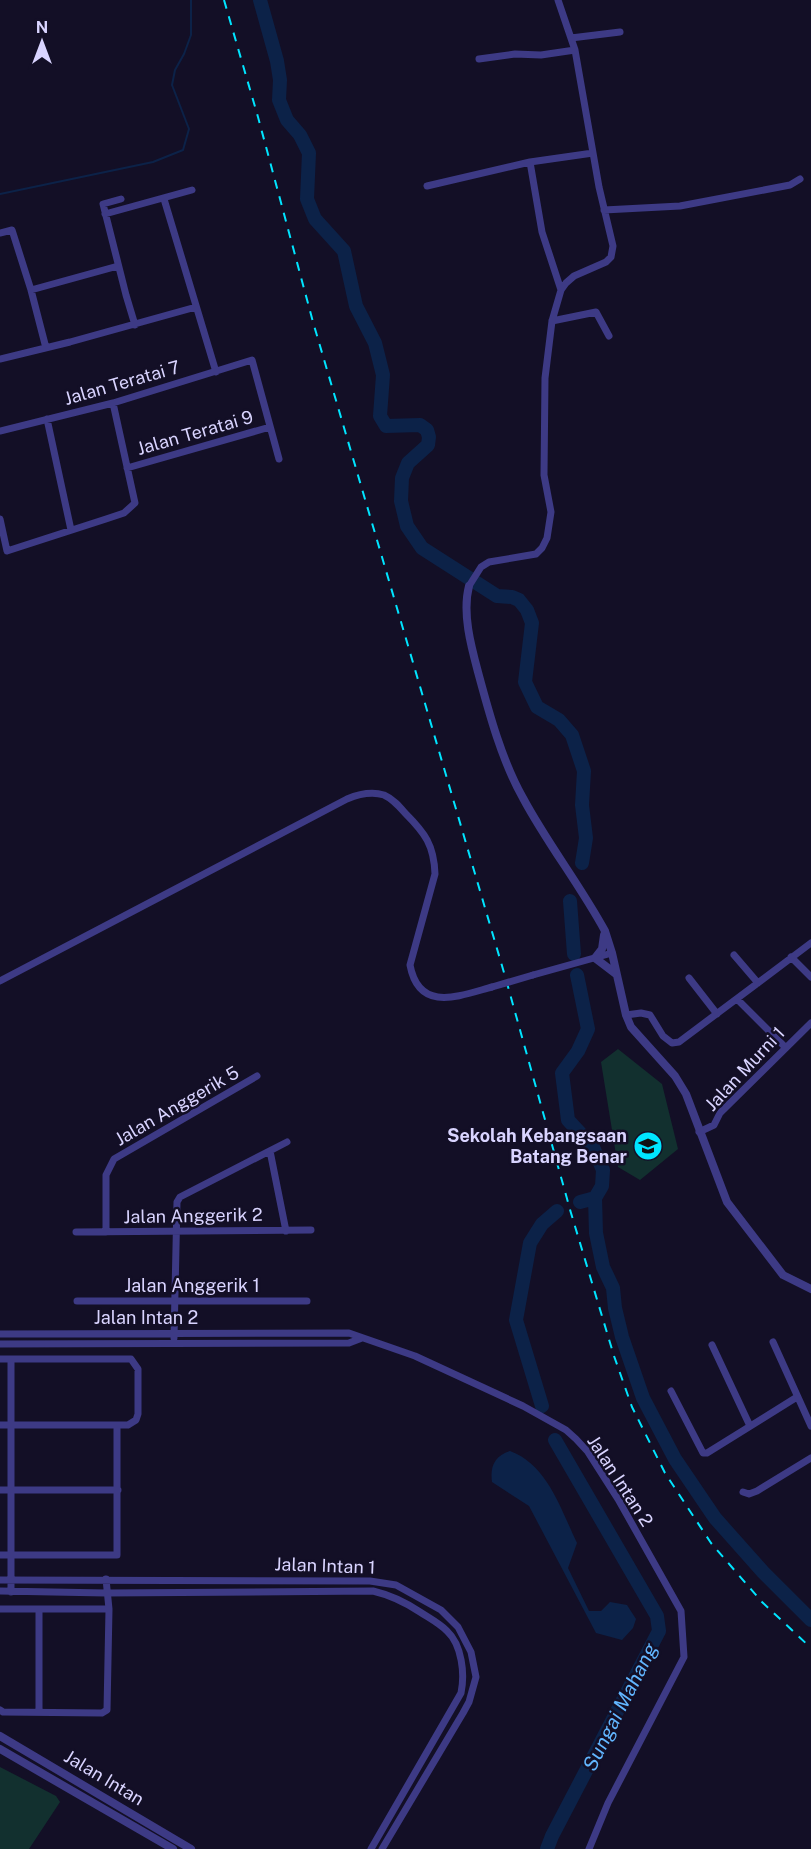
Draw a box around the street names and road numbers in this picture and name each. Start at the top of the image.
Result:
street label: Jalan Teratai 7 [62,356,182,409]
street label: Jalan Teratai 9 [134,406,255,459]
street label: Jalan Murni 1 [700,1022,789,1115]
street label: Jalan Anggerik 5 [111,1062,243,1150]
street label: Jalan Anggerik 2 [123,1204,263,1227]
street label: Jalan Anggerik 1 [124,1275,260,1296]
street label: Jalan Intan 2 [94,1307,198,1328]
street label: Jalan Intan 2 [583,1431,658,1530]
street label: Jalan Intan 1 [274,1553,376,1578]
street label: Jalan Intan [61,1746,148,1810]

